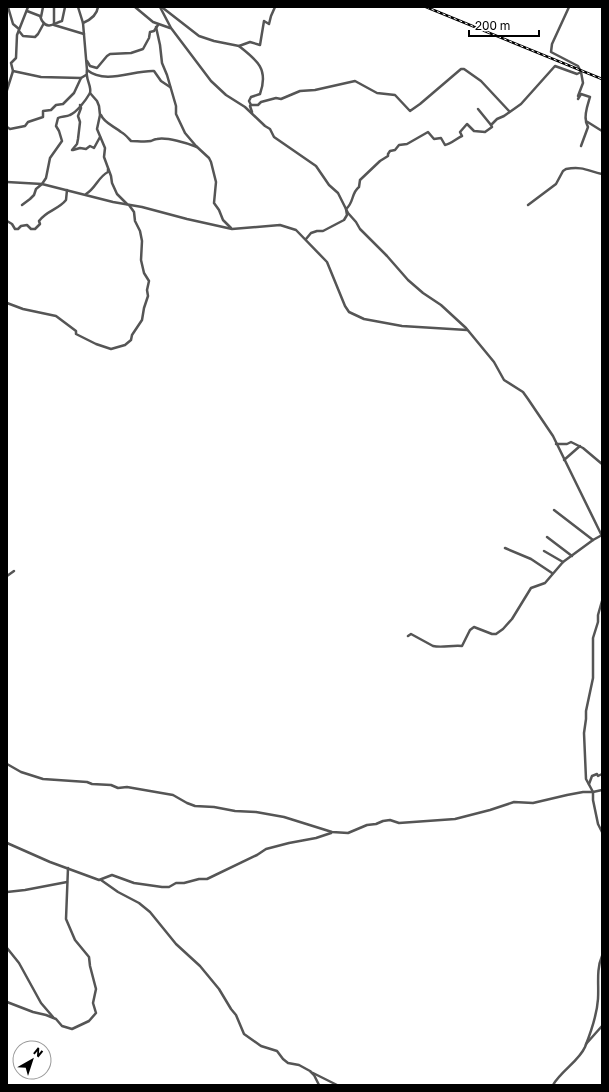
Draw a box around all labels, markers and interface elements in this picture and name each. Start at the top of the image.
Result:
scale bar [469,12,539,38]
text: 200 m [475,18,510,33]
north arrow [12,1040,52,1080]
text: N [31,1044,46,1060]

